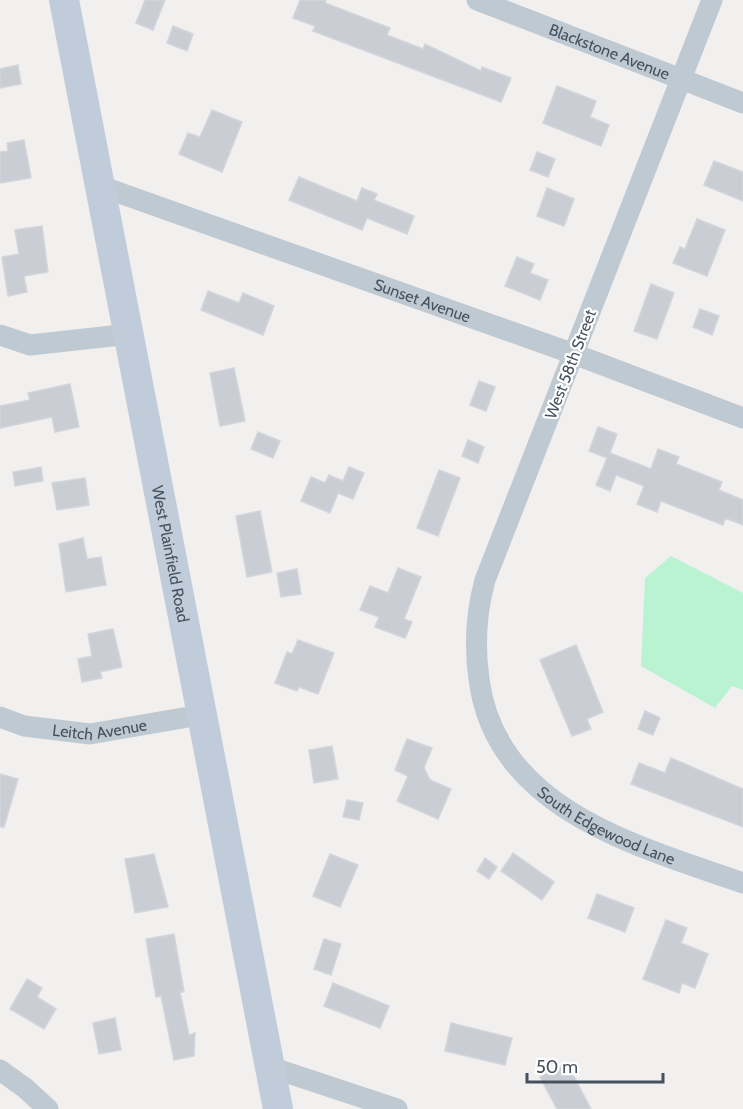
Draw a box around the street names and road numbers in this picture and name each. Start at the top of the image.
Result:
street label: Blackstone Avenue [546,20,672,84]
street label: Sunset Avenue [371,275,473,327]
street label: West 58th Street [541,306,600,421]
street label: West Plainfield Road [148,484,193,624]
street label: Leitch Avenue [51,715,148,744]
street label: South Edgewood Lane [533,782,678,869]

